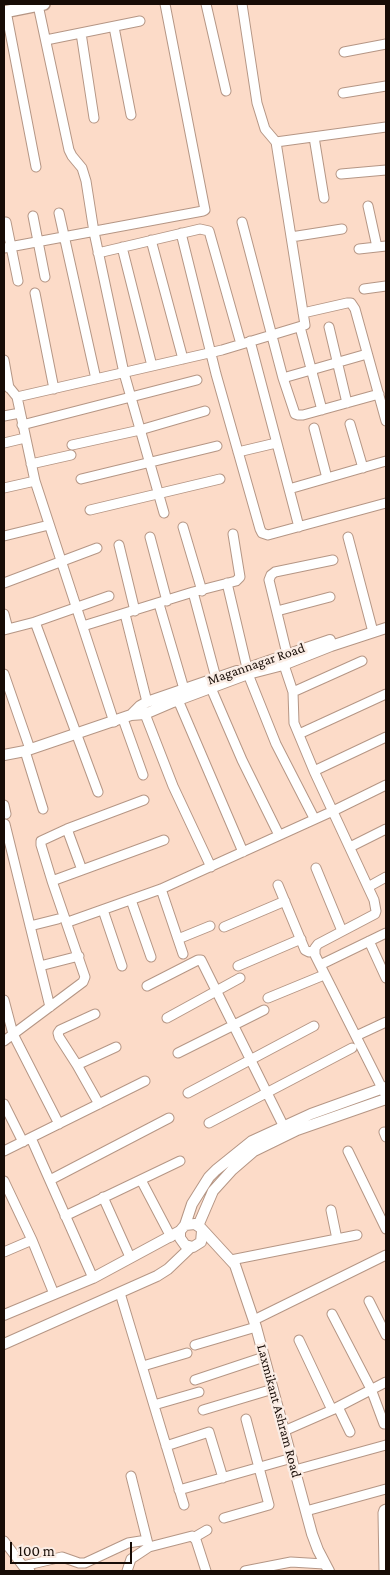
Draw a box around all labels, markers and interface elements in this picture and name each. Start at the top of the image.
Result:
street label: Magannagar Road [205,639,307,689]
street label: Laxmikant Ashram Road [253,1343,305,1479]
scale bar [12,1532,135,1564]
text: 100 m [18,1543,55,1559]

